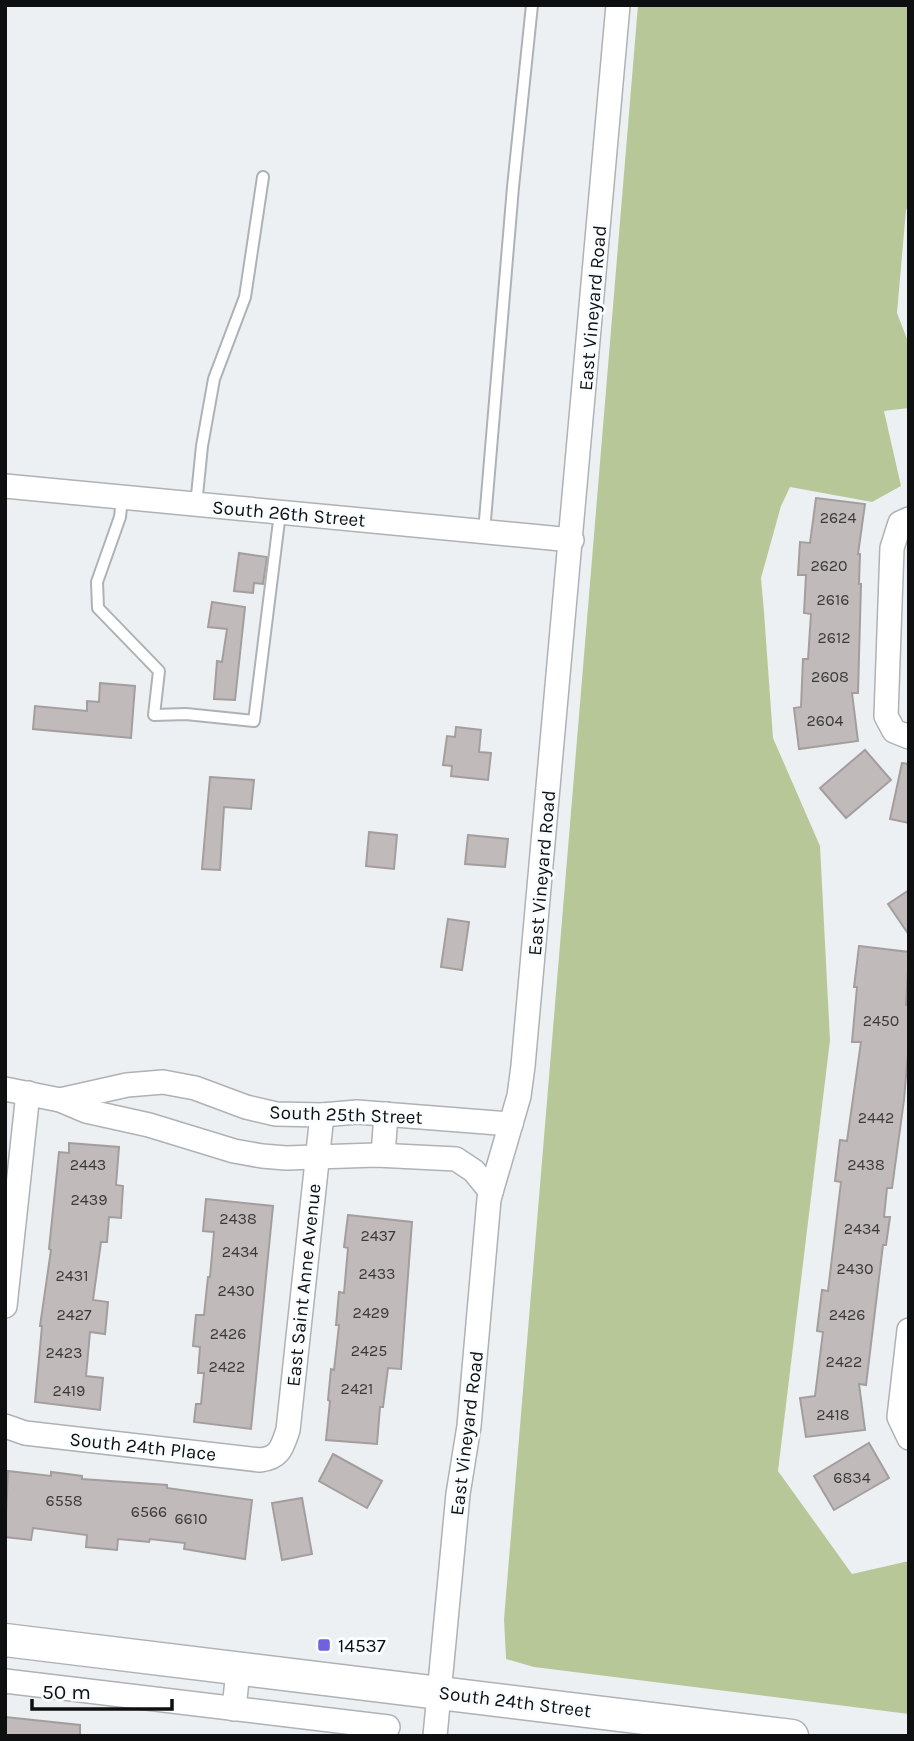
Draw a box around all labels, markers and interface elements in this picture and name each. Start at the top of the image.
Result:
street label: East Vineyard Road [575,224,611,392]
street label: South 26th Street [211,496,366,532]
house number: 2624 [820,508,856,527]
house number: 2620 [810,556,848,575]
house number: 2616 [817,590,849,609]
house number: 2612 [818,628,851,647]
house number: 2608 [811,667,849,686]
house number: 2604 [807,711,843,730]
street label: East Vineyard Road [524,789,560,957]
house number: 2450 [863,1011,899,1030]
street label: South 25th Street [269,1101,423,1129]
house number: 2442 [858,1108,894,1127]
house number: 2443 [70,1155,106,1174]
house number: 2438 [847,1155,885,1174]
street label: East Saint Anne Avenue [282,1182,326,1388]
house number: 2439 [71,1190,107,1209]
house number: 2438 [219,1209,257,1228]
house number: 2434 [844,1219,880,1238]
house number: 2437 [360,1226,396,1245]
house number: 2434 [222,1242,258,1261]
house number: 2430 [836,1259,874,1278]
house number: 2433 [358,1264,396,1283]
house number: 2431 [56,1266,88,1285]
house number: 2430 [217,1281,255,1300]
house number: 2429 [353,1303,389,1322]
house number: 2427 [57,1305,92,1324]
house number: 2426 [829,1305,865,1324]
house number: 2426 [210,1324,246,1343]
house number: 2425 [351,1341,387,1360]
house number: 2423 [46,1343,82,1362]
street label: East Vineyard Road [446,1349,488,1517]
house number: 2422 [826,1352,862,1371]
house number: 2422 [209,1357,245,1376]
house number: 2421 [341,1379,373,1398]
house number: 2419 [53,1381,85,1400]
house number: 2418 [816,1405,850,1424]
street label: South 24th Place [69,1428,217,1466]
house number: 6834 [833,1468,871,1487]
house number: 6558 [45,1491,83,1510]
house number: 6566 [131,1502,167,1521]
house number: 6610 [174,1509,208,1528]
place label: 14537 [338,1635,386,1657]
marker: 14537 [316,1637,332,1653]
scale bar [32,1668,172,1712]
text: 50 m [42,1680,91,1704]
street label: South 24th Street [437,1682,592,1722]

